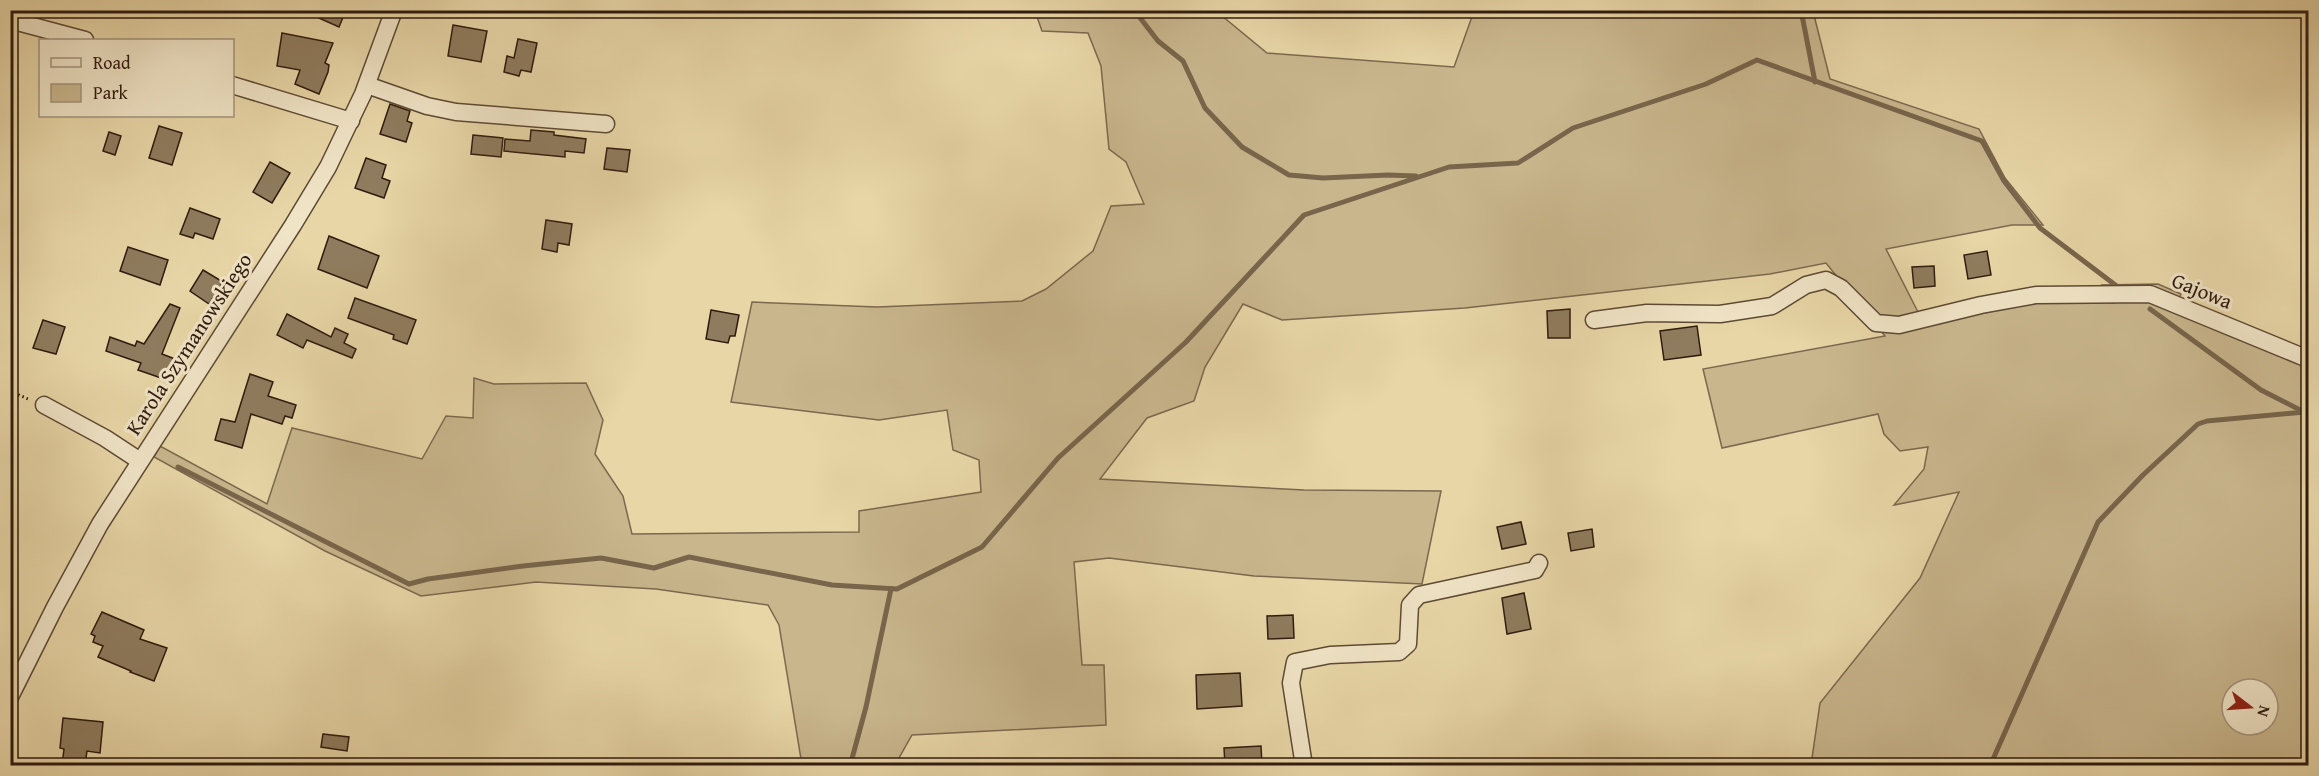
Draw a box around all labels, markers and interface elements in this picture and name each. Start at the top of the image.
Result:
legend [39,39,234,117]
text: Road [93,49,131,76]
text: Park [93,79,129,106]
street label: Karola Szymanowskiego [118,246,259,441]
street label: Gajowa [2167,264,2237,317]
north arrow [2220,677,2280,737]
text: N [2251,703,2277,720]

